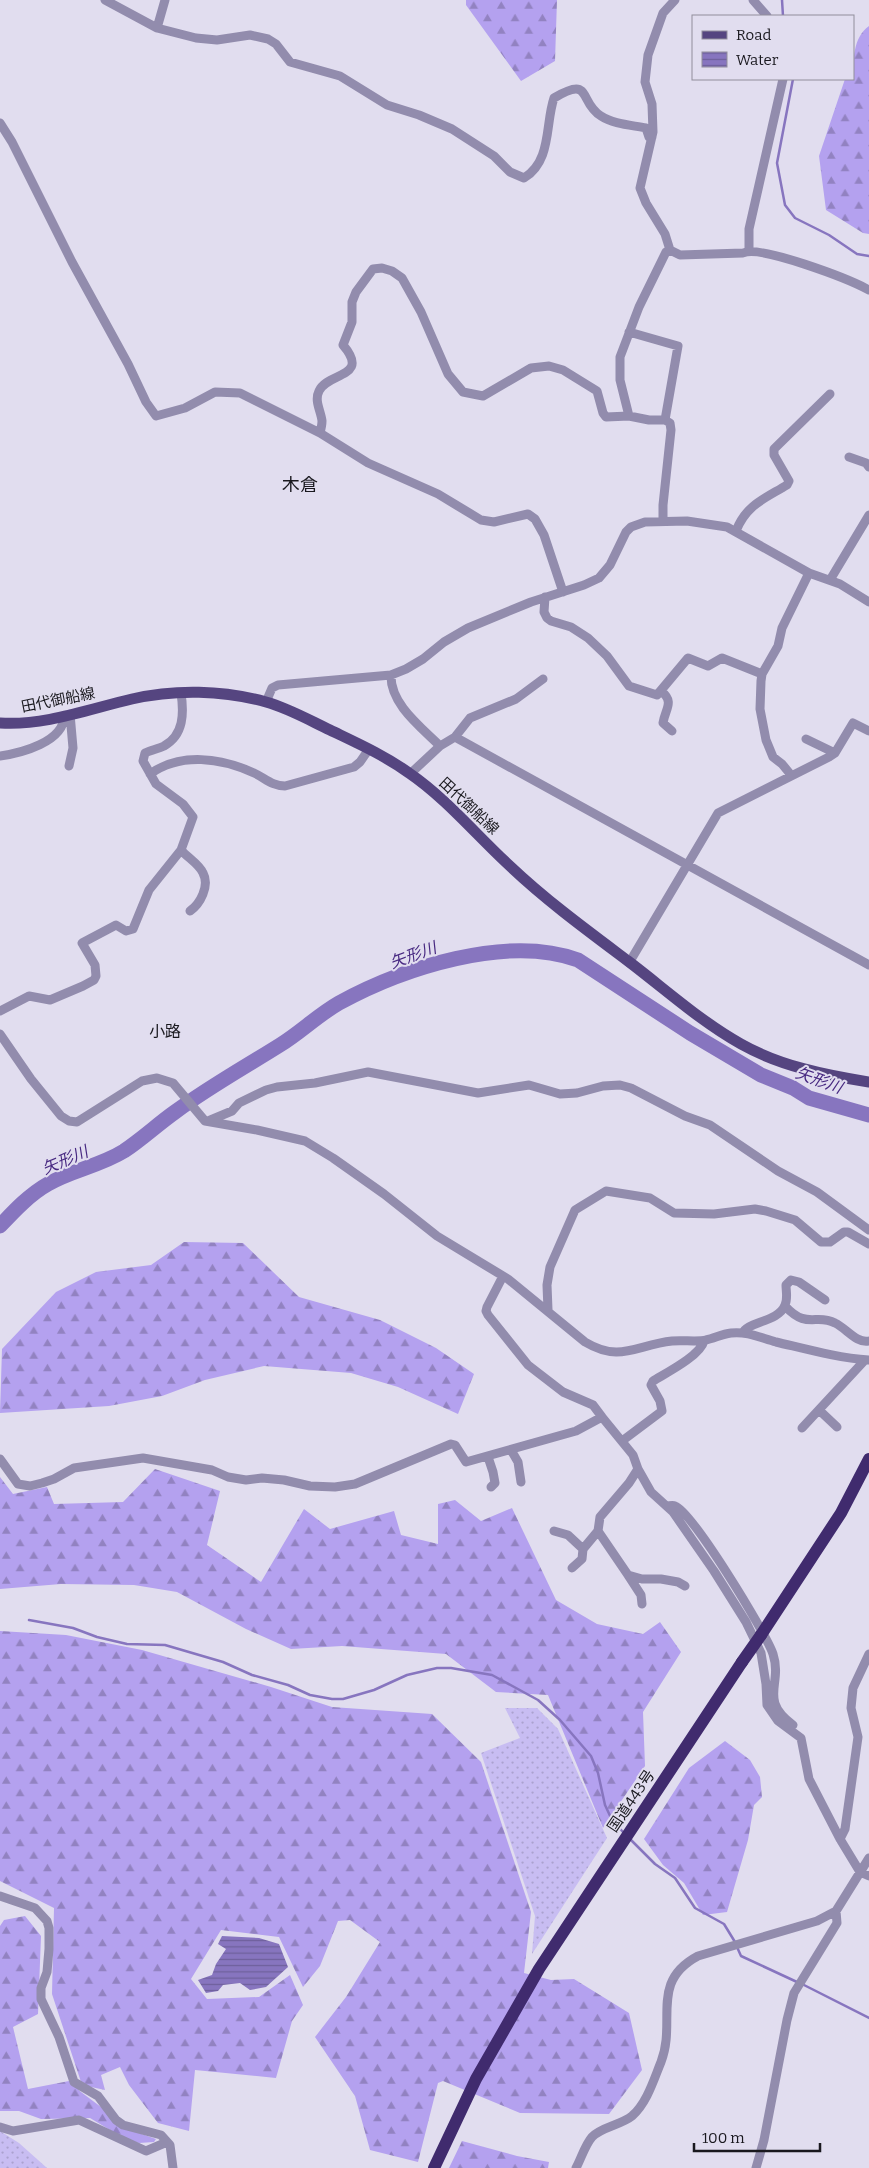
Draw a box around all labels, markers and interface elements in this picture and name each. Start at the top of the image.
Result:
legend [692,15,854,80]
text: Road [736,26,771,44]
text: Water [736,51,779,69]
district label: 木倉 [282,474,318,496]
street label: 田代御船線 [19,684,97,716]
street label: 田代御船線 [435,774,503,838]
water label: 矢形川 [387,937,441,972]
district label: 小路 [149,1022,181,1041]
water label: 矢形川 [793,1063,847,1098]
water label: 矢形川 [39,1141,93,1178]
street label: 国道443号 [604,1766,658,1836]
scale bar [694,2120,820,2152]
text: 100 m [702,2129,745,2147]

